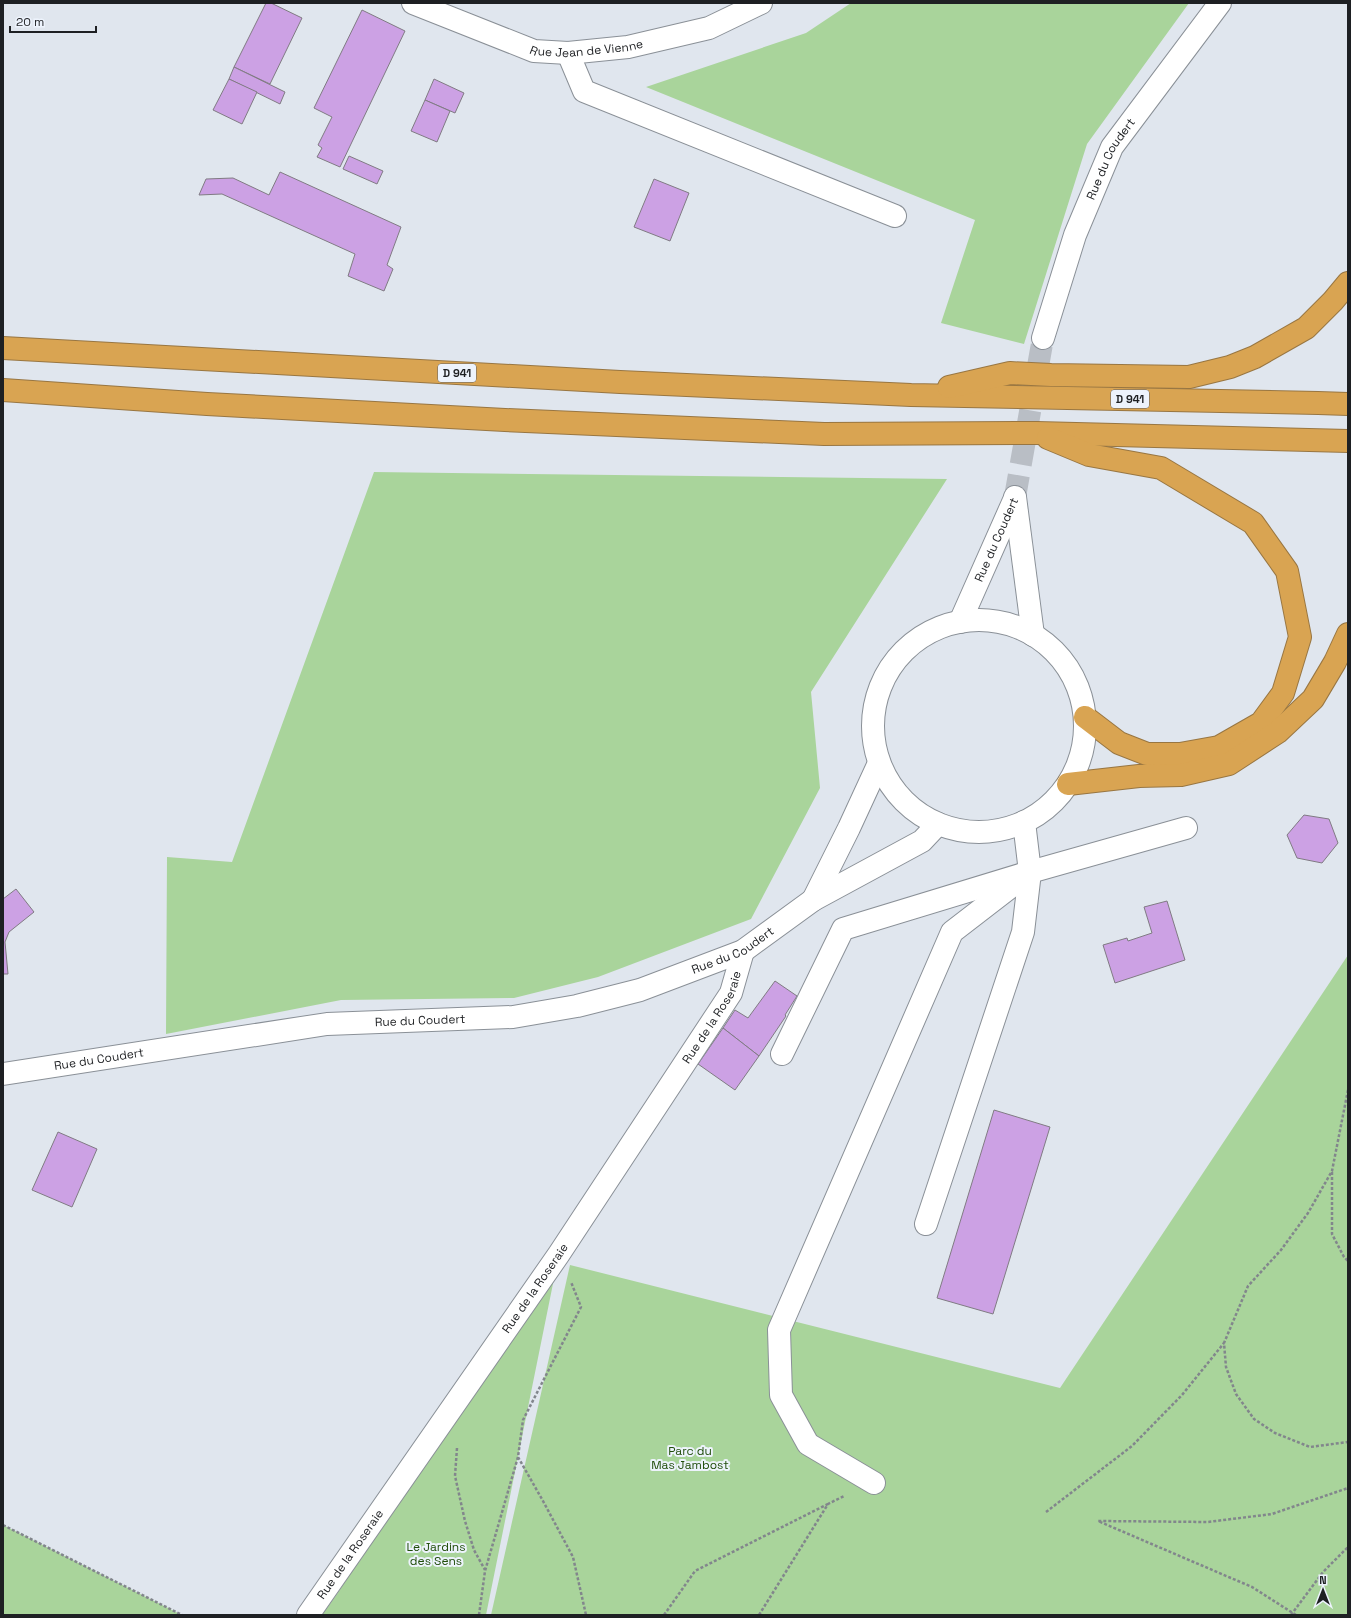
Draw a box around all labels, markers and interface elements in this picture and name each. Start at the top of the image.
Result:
scale bar [10,8,96,34]
text: 20 m [16,14,44,30]
street label: Rue Jean de Vienne [527,36,645,61]
street label: Rue du Coudert [1083,115,1139,202]
road number: D 941 [438,364,476,382]
road number: D 941 [1111,390,1149,408]
street label: Rue du Coudert [971,495,1022,584]
street label: Rue du Coudert [689,923,777,978]
street label: Rue de la Roseraie [679,969,745,1067]
street label: Rue du Coudert [374,1011,466,1030]
street label: Rue du Coudert [53,1044,145,1074]
street label: Rue de la Roseraie [498,1240,572,1336]
park label: Parc du Mas Jambost [651,1443,729,1473]
street label: Rue de la Roseraie [313,1506,387,1602]
park label: Le Jardins des Sens [406,1539,466,1569]
north arrow [1303,1570,1343,1610]
text: N [1319,1573,1327,1587]

